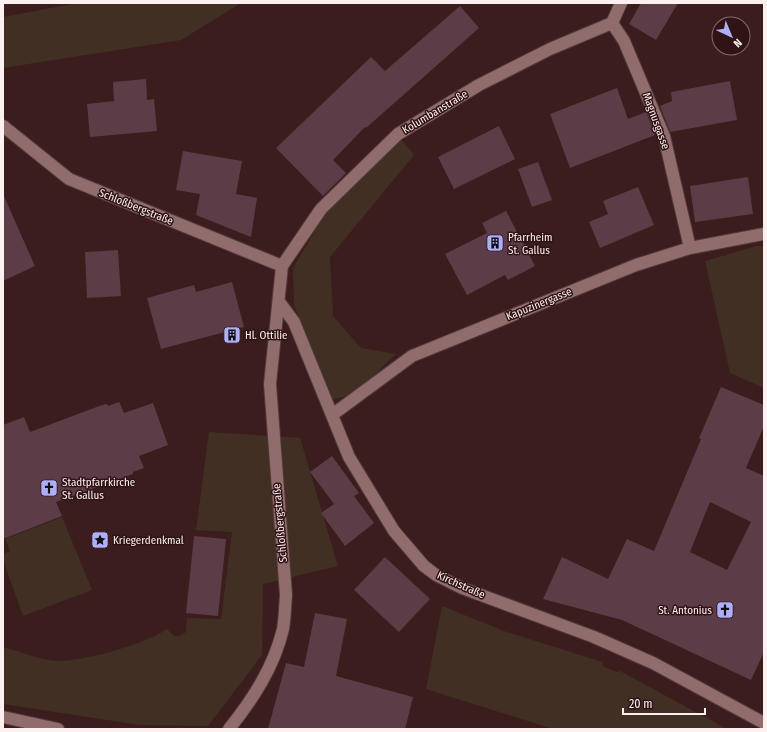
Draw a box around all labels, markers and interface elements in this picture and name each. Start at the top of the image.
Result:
north arrow [711,16,751,56]
text: N [731,36,744,50]
street label: Kolumbanstraße [400,87,470,137]
street label: Magnusgasse [640,91,672,151]
street label: Schloßbergstraße [97,186,175,228]
place label: Pfarrheim St. Gallus [508,231,552,257]
building icon: Pfarrheim St. Gallus [485,233,505,253]
street label: Kapuzinergasse [504,285,574,323]
building icon: Hl. Ottilie [222,325,242,345]
place label: Hl. Ottilie [245,329,288,342]
place label: Stadtpfarrkirche St. Gallus [62,476,135,502]
church icon: Stadtpfarrkirche St. Gallus [39,478,59,498]
street label: Schloßbergstraße [270,483,290,563]
place icon: Kriegerdenkmal [90,530,110,550]
place label: Kriegerdenkmal [113,534,184,547]
street label: Kirchstraße [435,569,487,601]
church icon: St. Antonius [715,600,735,620]
place label: St. Antonius [658,604,712,617]
scale bar [623,690,705,716]
text: 20 m [629,697,653,711]

